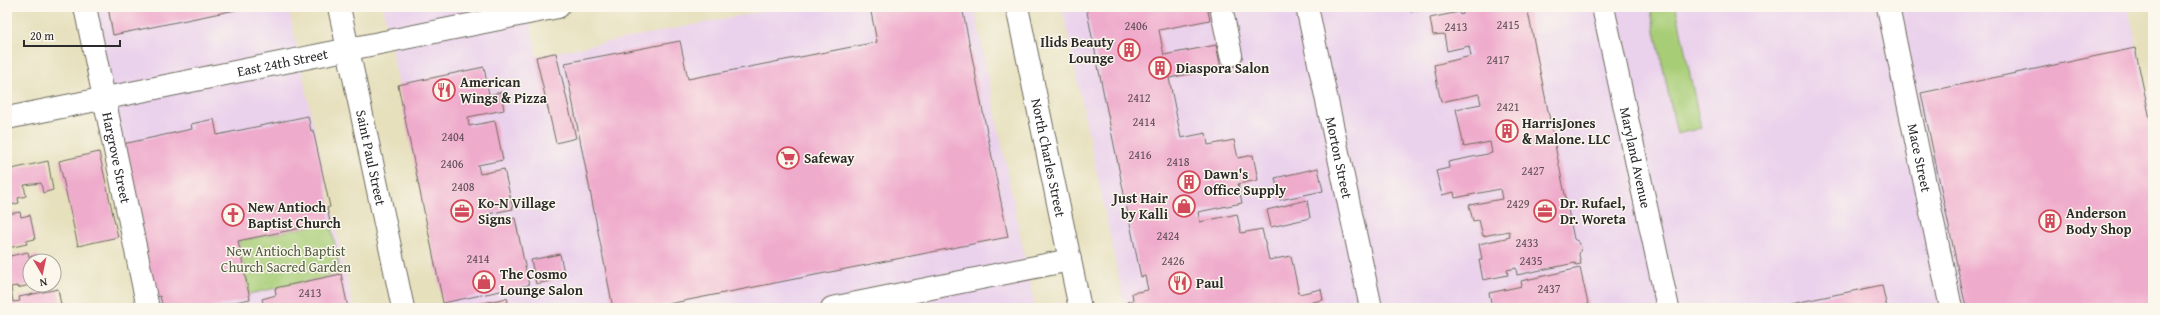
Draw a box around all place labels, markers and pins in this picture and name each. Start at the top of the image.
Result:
place label: Ilids Beauty Lounge [1040,32,1115,68]
building icon: Ilids Beauty Lounge [1116,37,1142,63]
building icon: Diaspora Salon [1147,55,1173,81]
place label: Diaspora Salon [1176,58,1270,78]
place label: American Wings & Pizza [460,72,548,108]
restaurant icon: American Wings & Pizza [431,77,457,103]
place label: HarrisJones & Malone. LLC [1522,113,1611,149]
building icon: HarrisJones & Malone. LLC [1494,118,1520,144]
supermarket icon: Safeway [775,145,801,171]
place label: Safeway [804,148,855,168]
place label: Dawn's Office Supply [1204,164,1287,200]
building icon: Dawn's Office Supply [1176,169,1202,195]
place label: Just Hair by Kalli [1111,188,1169,224]
place label: Ko-N Village Signs [478,193,556,229]
shop icon: Just Hair by Kalli [1171,193,1197,219]
place label: Dr. Rufael, Dr. Woreta [1560,193,1627,229]
place label: New Antioch Baptist Church [248,197,342,233]
office icon: Ko-N Village Signs [449,198,475,224]
office icon: Dr. Rufael, Dr. Woreta [1532,198,1558,224]
church icon: New Antioch Baptist Church [220,202,246,228]
place label: Anderson Body Shop [2066,203,2131,239]
building icon: Anderson Body Shop [2037,208,2063,234]
place label: The Cosmo Lounge Salon [500,264,584,300]
shop icon: The Cosmo Lounge Salon [471,269,497,295]
restaurant icon: Paul [1167,270,1193,296]
place label: Paul [1196,273,1224,293]

